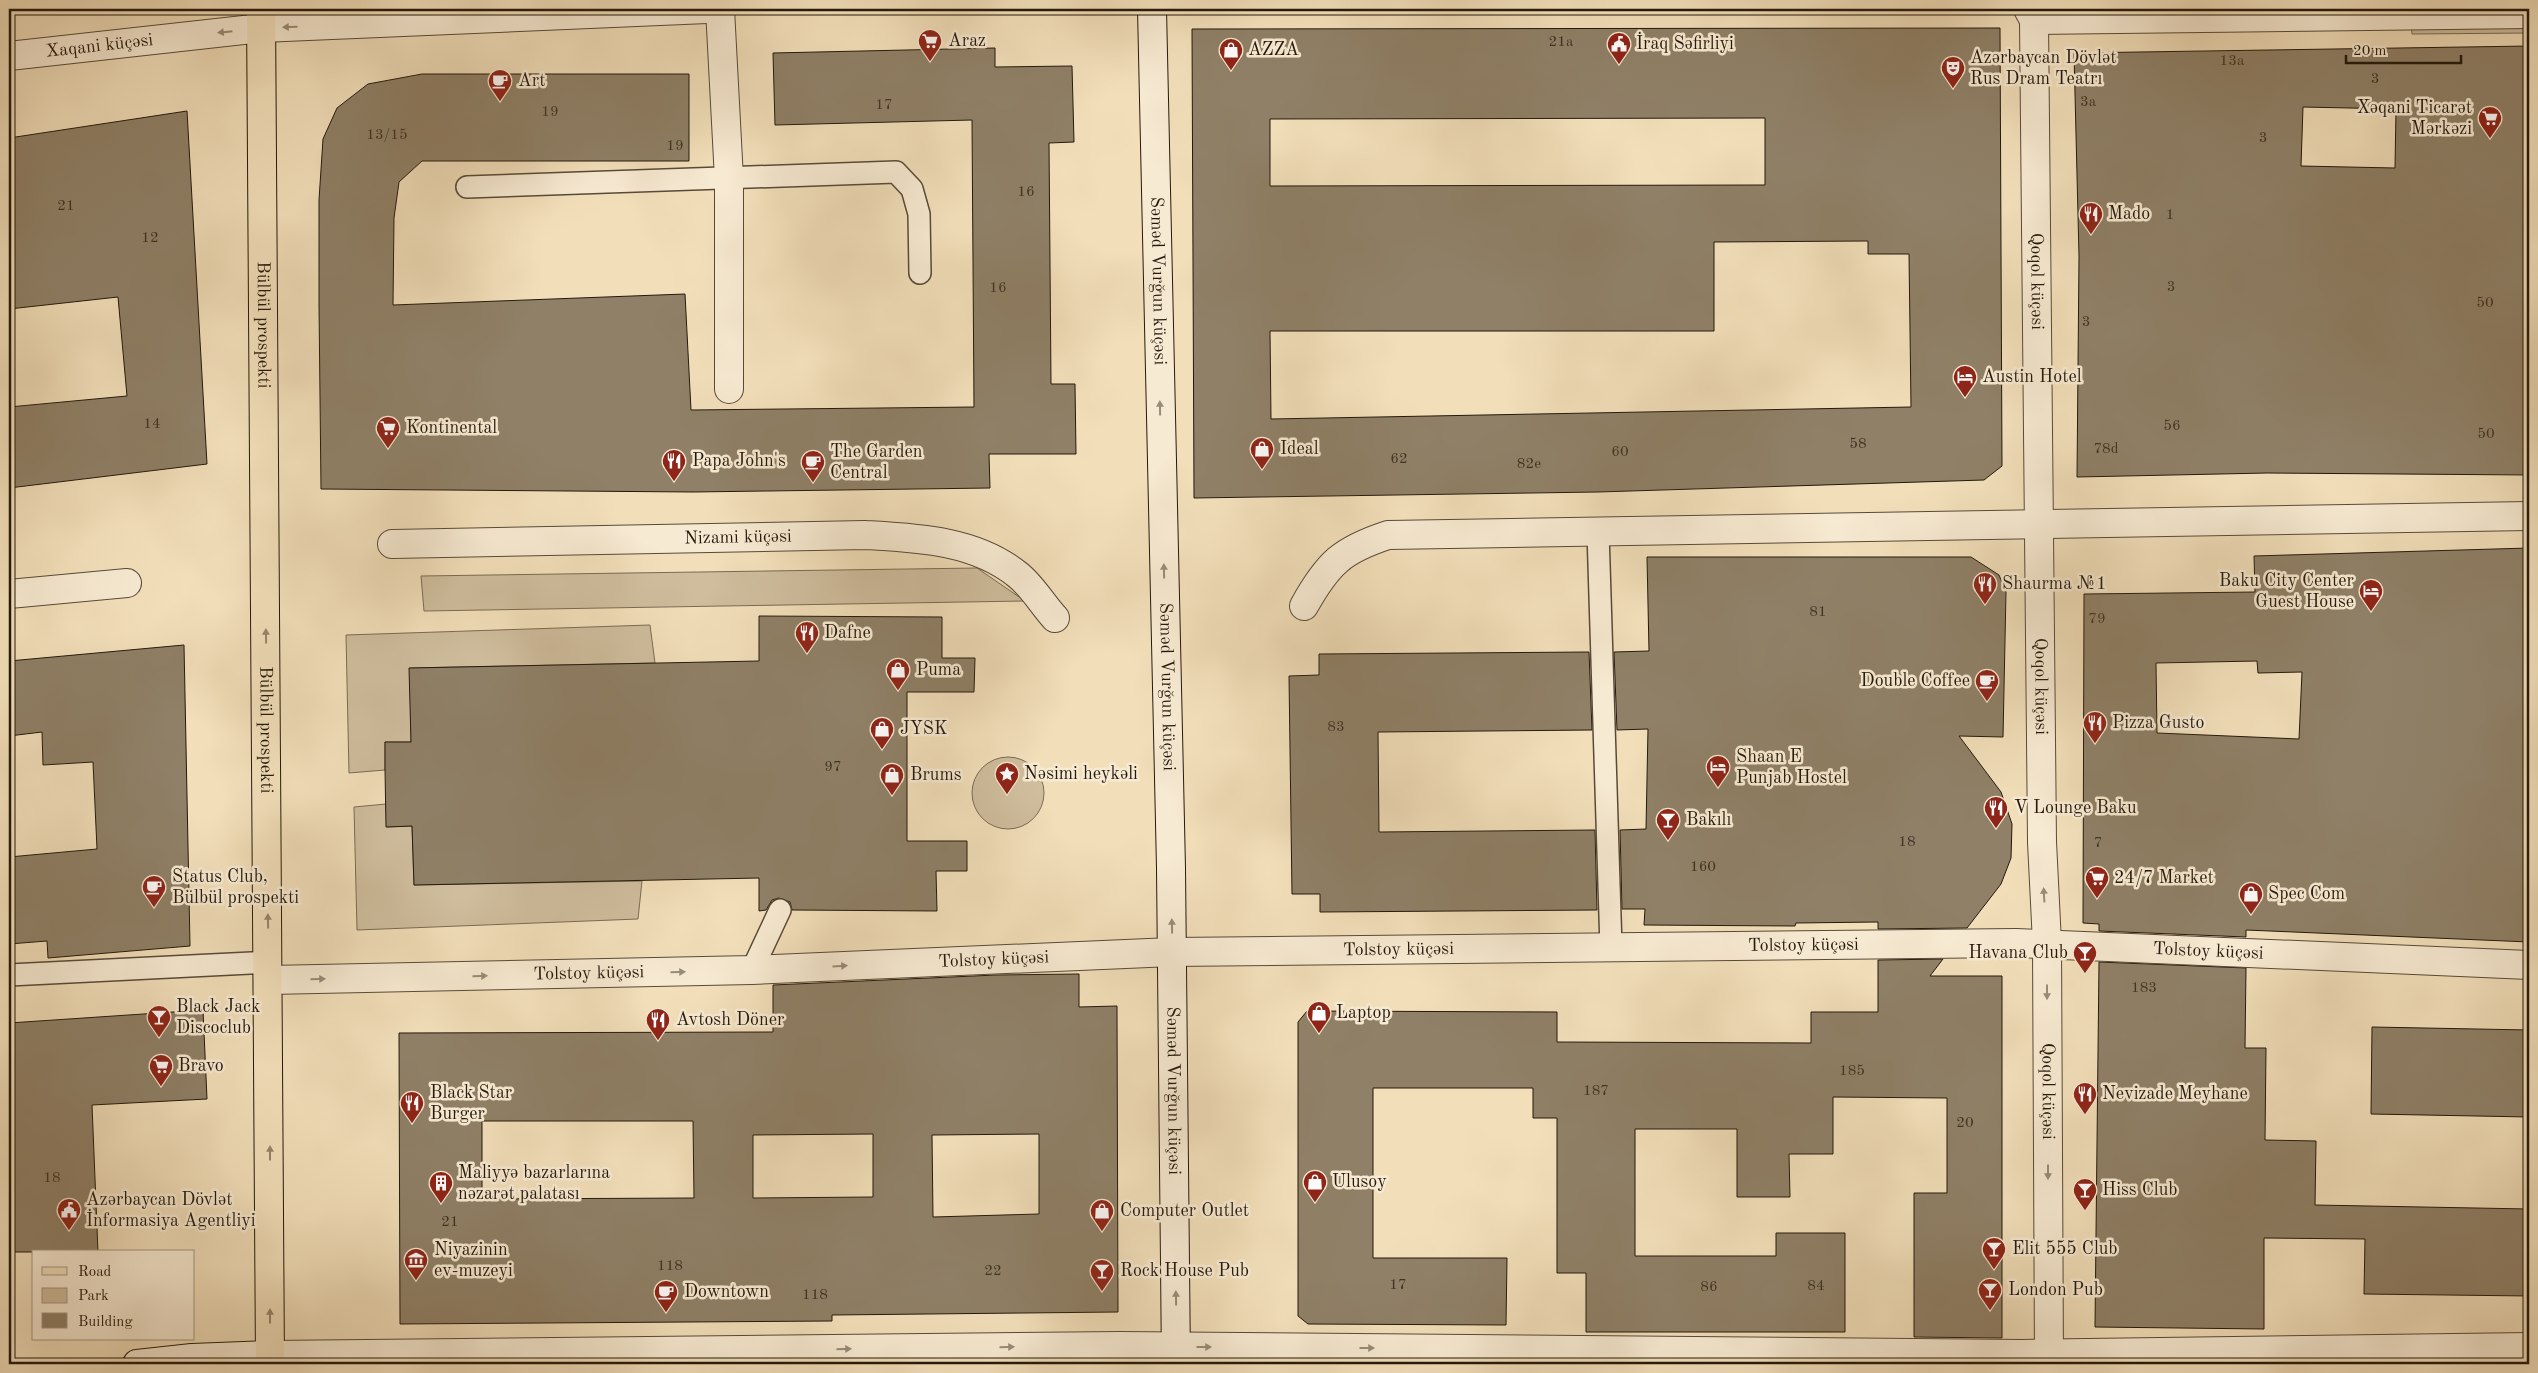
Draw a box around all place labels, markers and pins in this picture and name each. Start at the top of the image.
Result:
supermarket icon: Araz [917,28,943,62]
public building icon: İraq Səfirliyi [1606,31,1632,65]
place label: Araz [948,32,986,50]
place label: İraq Səfirliyi [1636,32,1734,53]
shop icon: AZZA [1218,37,1244,71]
place label: AZZA [1248,41,1299,59]
place label: Azərbaycan Dövlət Rus Dram Teatrı [1970,49,2117,88]
theatre icon: Azərbaycan Dövlət Rus Dram Teatrı [1940,55,1966,89]
cafe icon: Art [487,68,513,102]
place label: Art [518,72,545,90]
place label: Xəqani Ticarət Mərkəzi [2357,99,2472,138]
supermarket icon: Xəqani Ticarət Mərkəzi [2477,105,2503,139]
restaurant icon: Mado [2078,201,2104,235]
place label: Mado [2108,205,2150,223]
hotel icon: Austin Hotel [1952,364,1978,398]
place label: Austin Hotel [1982,368,2082,386]
supermarket icon: Kontinental [375,415,401,449]
place label: Kontinental [406,419,497,437]
shop icon: Ideal [1249,436,1275,470]
place label: Ideal [1280,440,1319,458]
place label: The Garden Central [830,443,923,482]
restaurant icon: Papa John's [661,448,687,482]
cafe icon: The Garden Central [800,449,826,483]
place label: Papa John's [692,452,786,470]
restaurant icon: Shaurma №1 [1972,571,1998,605]
place label: Baku City Center Guest House [2219,572,2355,611]
place label: Shaurma №1 [2002,575,2107,593]
hotel icon: Baku City Center Guest House [2358,578,2384,612]
restaurant icon: Dafne [794,620,820,654]
place label: Dafne [824,624,871,642]
shop icon: Puma [885,657,911,691]
place label: Puma [916,661,961,679]
cafe icon: Double Coffee [1974,668,2000,702]
place label: Double Coffee [1861,672,1970,690]
restaurant icon: Pizza Gusto [2082,710,2108,744]
place label: Pizza Gusto [2112,714,2205,732]
shop icon: JYSK [869,716,895,750]
place label: JYSK [900,720,948,738]
place label: Shaan E Punjab Hostel [1736,748,1847,787]
hotel icon: Shaan E Punjab Hostel [1705,754,1731,788]
place icon: Nəsimi heykəli [994,761,1020,795]
shop icon: Brums [879,762,905,796]
place label: Nəsimi heykəli [1024,765,1138,783]
place label: Brums [910,766,962,784]
restaurant icon: V Lounge Baku [1983,795,2009,829]
place label: V Lounge Baku [2014,799,2137,817]
bar icon: Bakılı [1655,807,1681,841]
place label: Bakılı [1686,811,1731,829]
supermarket icon: 24/7 Market [2084,865,2110,899]
place label: Status Club, Bülbül prospekti [172,868,299,907]
place label: 24/7 Market [2114,869,2214,887]
cafe icon: Status Club, Bülbül prospekti [141,874,167,908]
shop icon: Spec Com [2238,881,2264,915]
place label: Spec Com [2268,885,2345,903]
bar icon: Havana Club [2072,940,2098,974]
place label: Havana Club [1968,944,2068,962]
place label: Black Jack Discoclub [176,998,260,1037]
shop icon: Laptop [1306,1000,1332,1034]
bar icon: Black Jack Discoclub [146,1004,172,1038]
place label: Laptop [1336,1004,1391,1022]
restaurant icon: Avtosh Döner [645,1007,671,1041]
place label: Avtosh Döner [676,1011,785,1029]
supermarket icon: Bravo [148,1053,174,1087]
place label: Bravo [178,1057,224,1075]
restaurant icon: Nevizade Meyhane [2072,1081,2098,1115]
place label: Black Star Burger [430,1084,513,1123]
place label: Nevizade Meyhane [2102,1085,2248,1103]
restaurant icon: Black Star Burger [399,1090,425,1124]
place label: Maliyyə bazarlarına nəzarət palatası [458,1164,610,1203]
shop icon: Ulusoy [1302,1169,1328,1203]
building icon: Maliyyə bazarlarına nəzarət palatası [428,1170,454,1204]
place label: Ulusoy [1332,1173,1387,1191]
bar icon: Hiss Club [2072,1177,2098,1211]
place label: Hiss Club [2102,1181,2177,1199]
place label: Azərbaycan Dövlət İnformasiya Agentliyi [86,1191,256,1230]
public building icon: Azərbaycan Dövlət İnformasiya Agentliyi [56,1197,82,1231]
shop icon: Computer Outlet [1089,1198,1115,1232]
place label: Computer Outlet [1120,1202,1249,1220]
bar icon: Elit 555 Club [1981,1236,2007,1270]
place label: Elit 555 Club [2012,1240,2118,1258]
place label: Niyazinin ev-muzeyi [434,1241,513,1280]
museum icon: Niyazinin ev-muzeyi [403,1247,429,1281]
bar icon: Rock House Pub [1089,1258,1115,1292]
place label: Rock House Pub [1120,1262,1249,1280]
bar icon: London Pub [1977,1277,2003,1311]
cafe icon: Downtown [653,1279,679,1313]
place label: London Pub [2008,1281,2103,1299]
place label: Downtown [684,1283,769,1301]

